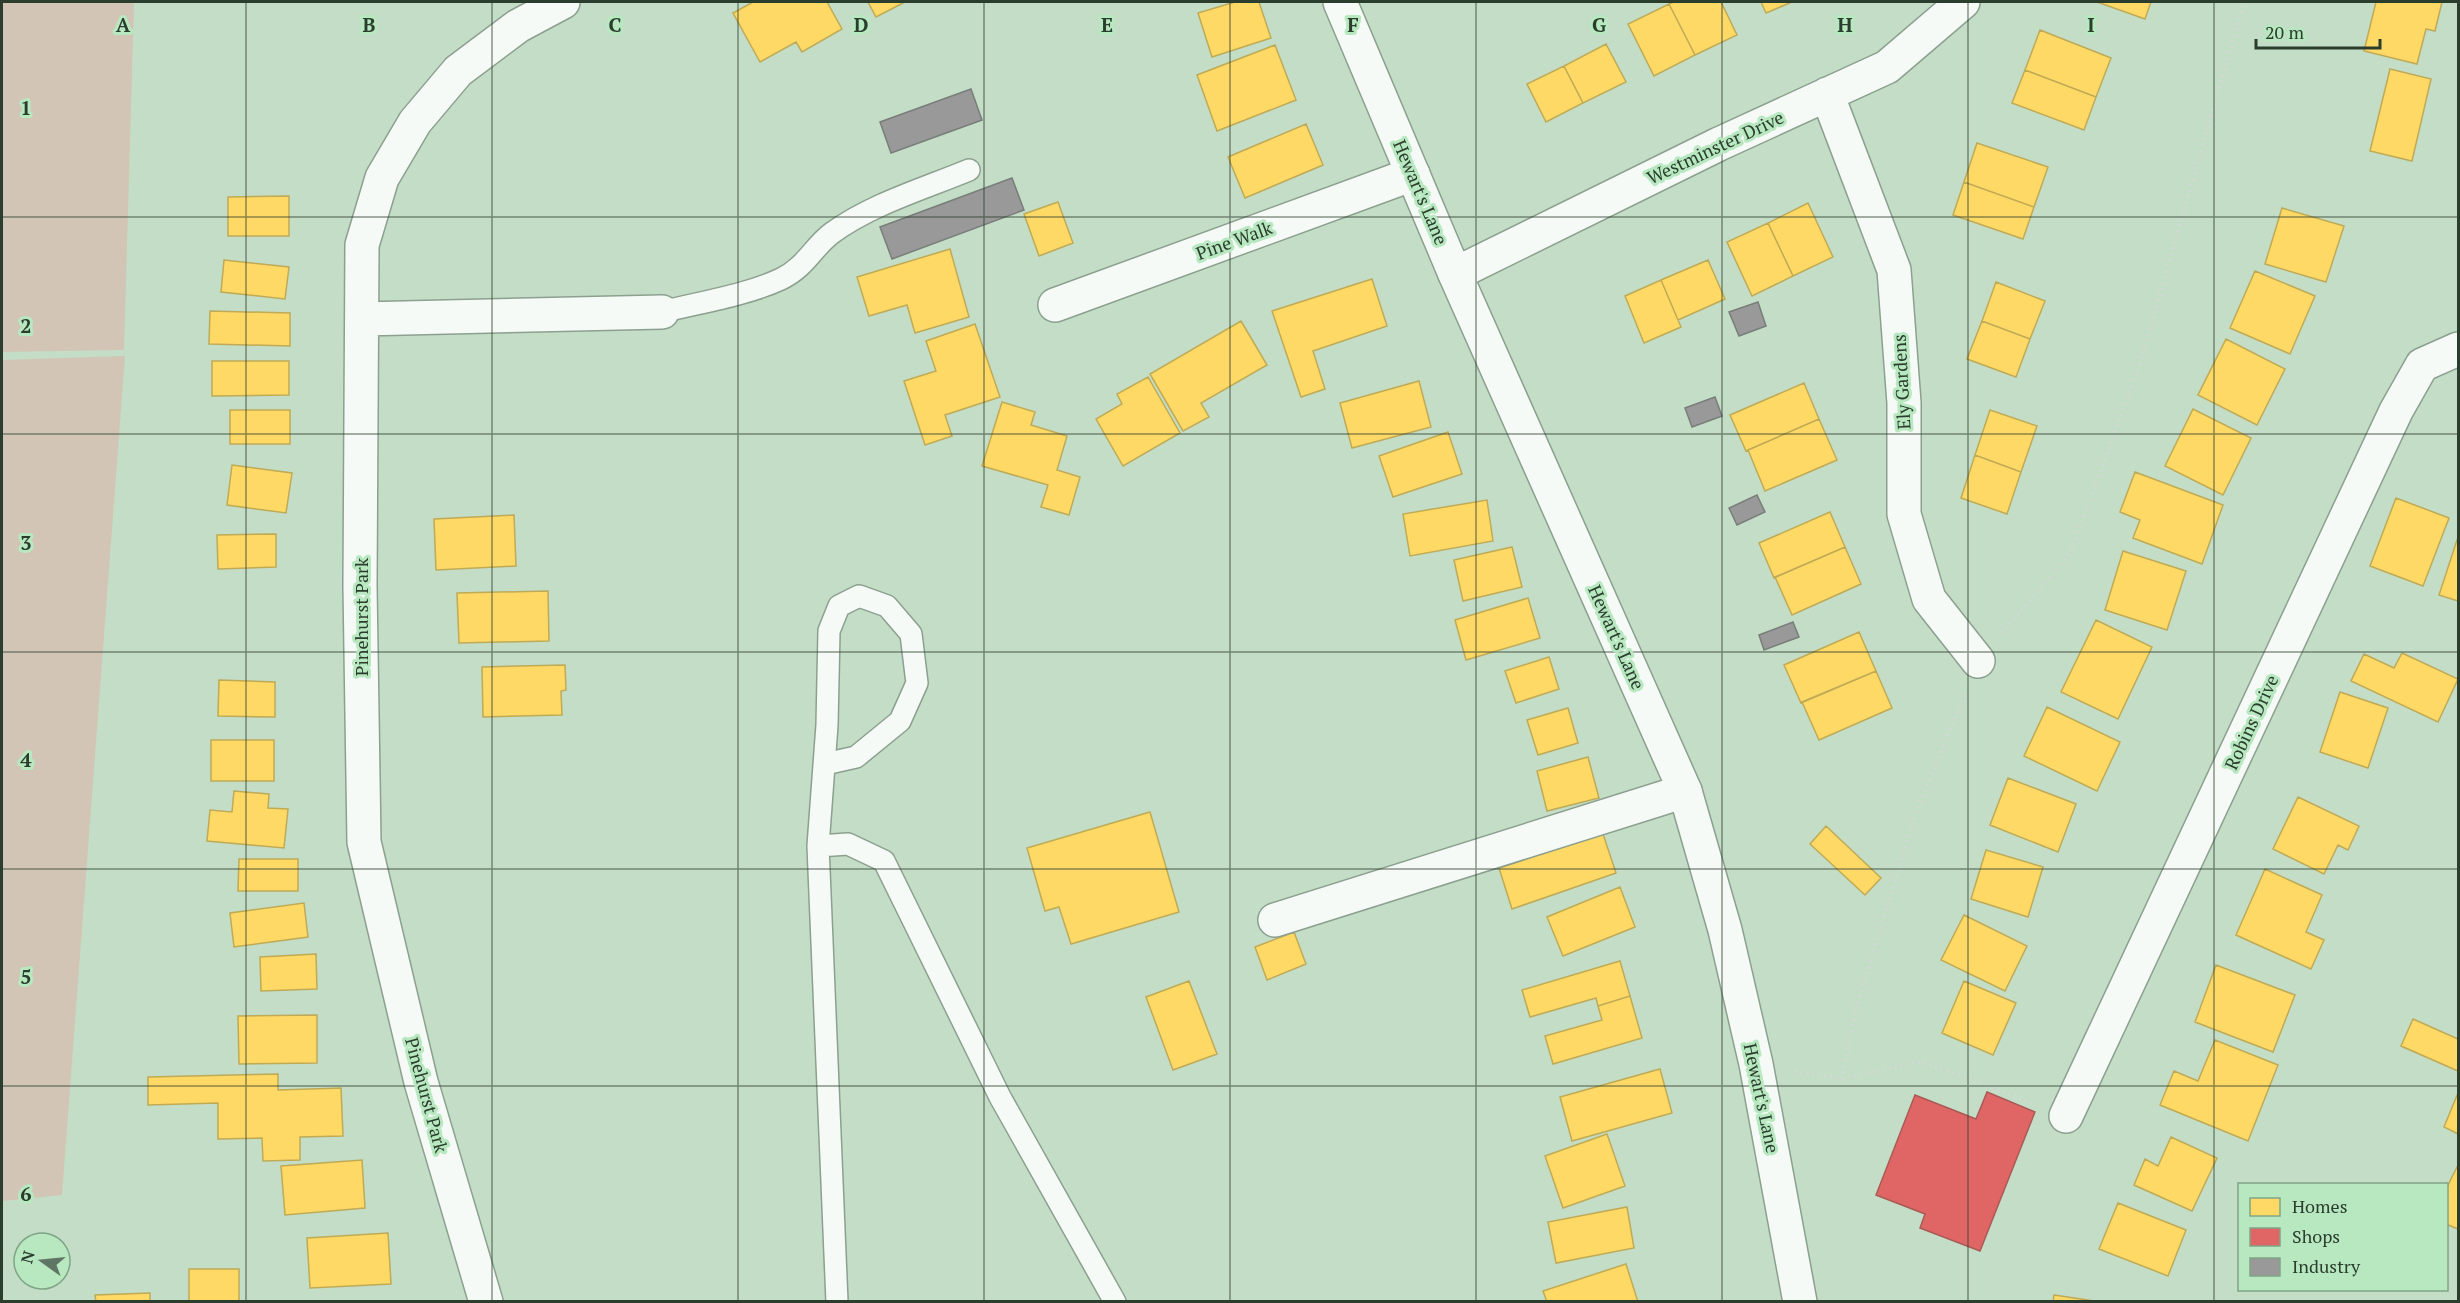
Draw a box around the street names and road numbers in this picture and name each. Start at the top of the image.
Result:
street label: Westminster Drive [1643,105,1787,189]
street label: Hewart's Lane [1388,136,1454,248]
street label: Pine Walk [1192,215,1276,265]
street label: Ely Gardens [1887,334,1915,430]
street label: Pinehurst Park [349,557,373,676]
street label: Hewart's Lane [1583,581,1651,693]
street label: Robins Drive [2219,671,2283,773]
street label: Pinehurst Park [400,1035,454,1156]
street label: Hewart's Lane [1739,1041,1785,1155]

